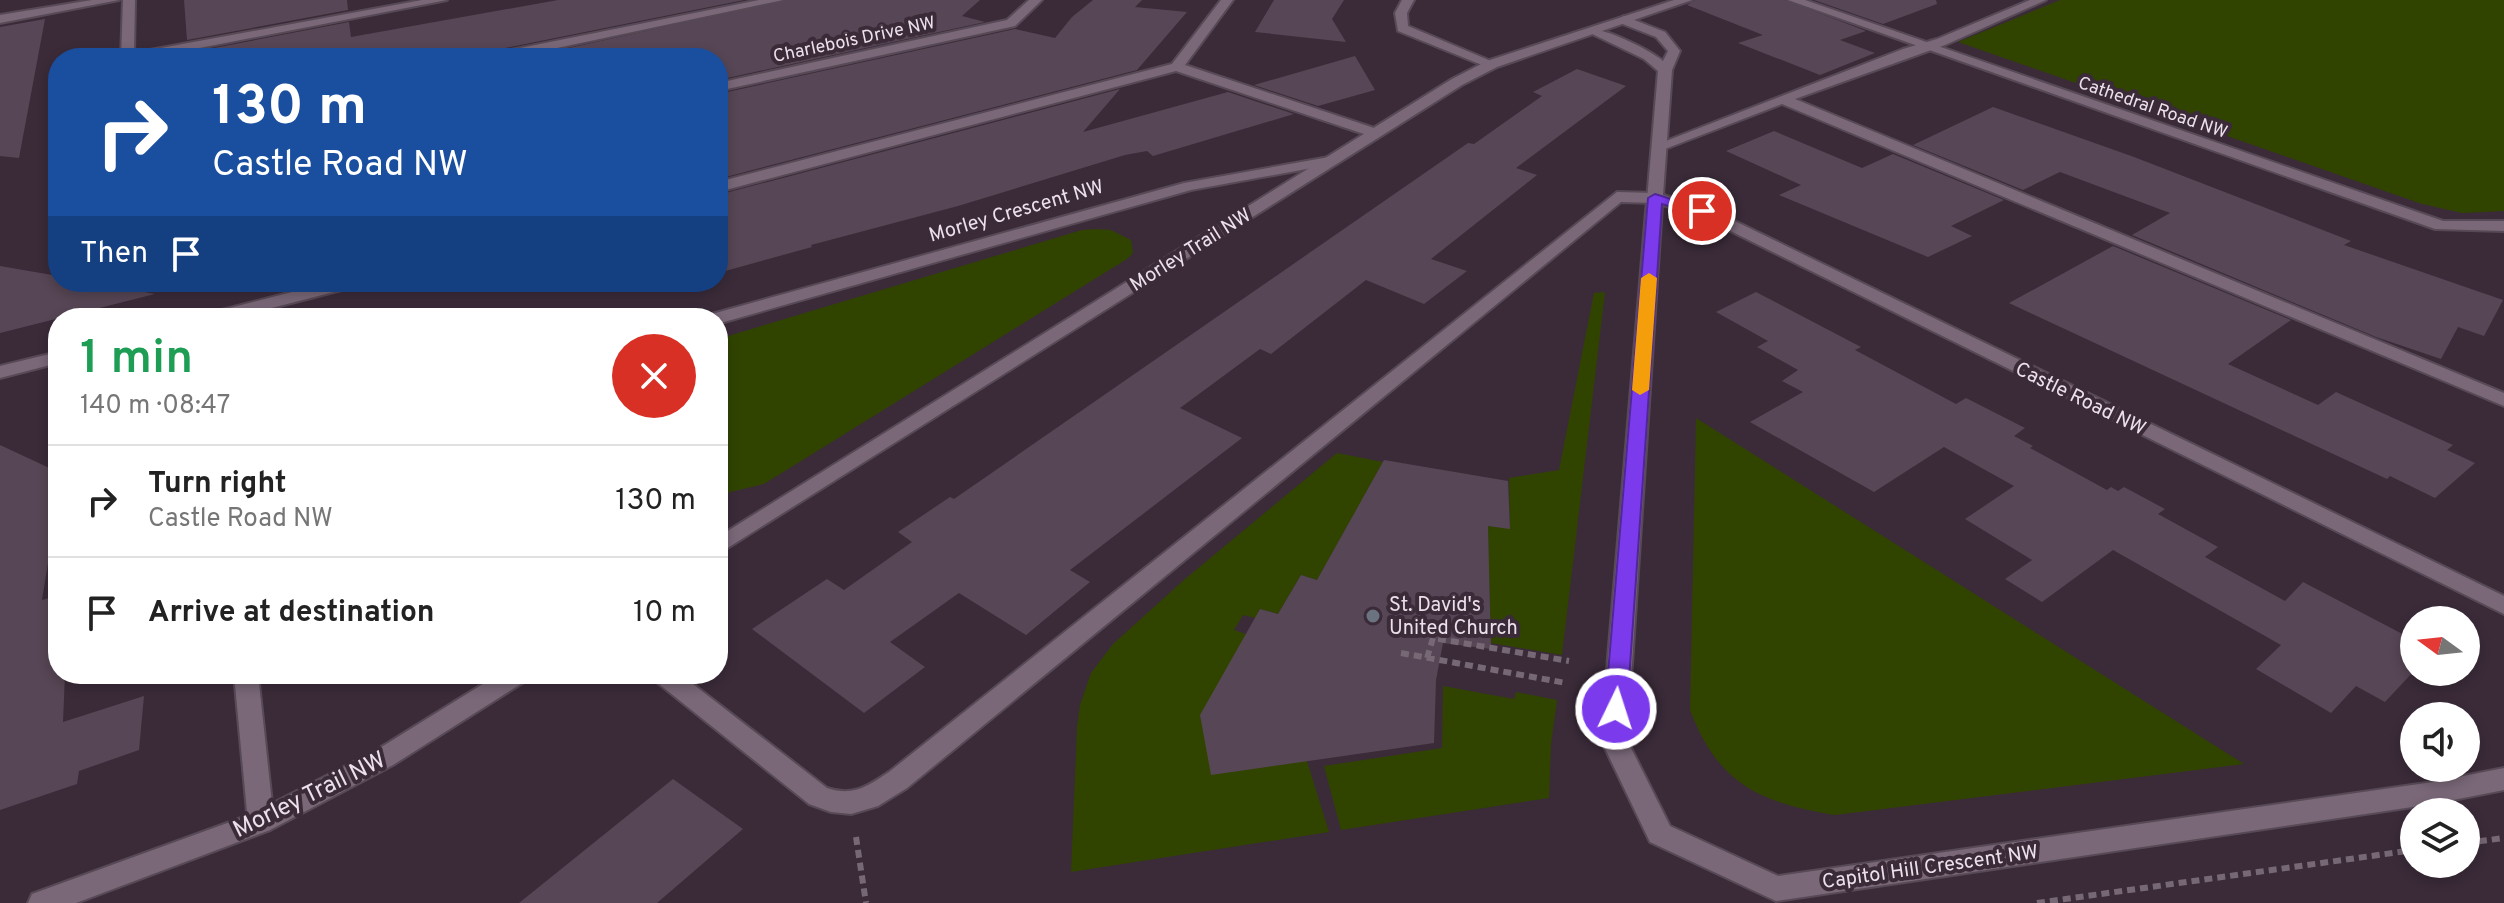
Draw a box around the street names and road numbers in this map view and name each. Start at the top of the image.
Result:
street label: Charlebois Drive NW [771,12,937,69]
street label: Cathedral Road NW [2075,72,2230,145]
street label: Morley Crescent NW [926,175,1107,249]
street label: Morley Trail NW [1125,203,1257,298]
street label: Castle Road NW [2010,357,2150,443]
street label: Morley Trail NW [229,746,391,846]
street label: Capitol Hill Crescent NW [1821,840,2040,896]

